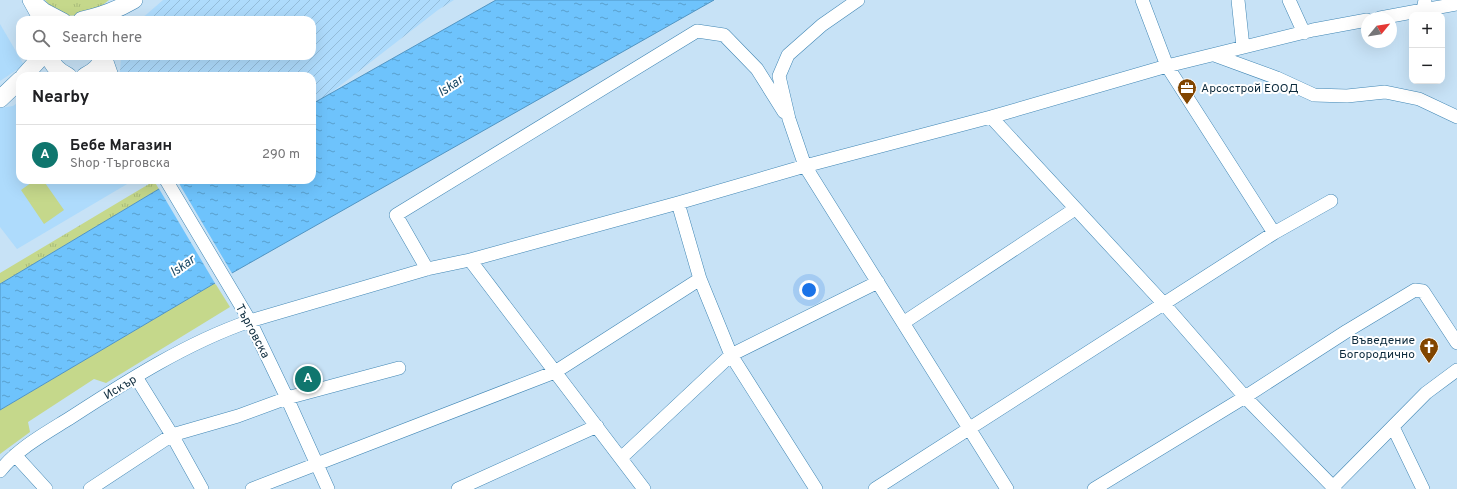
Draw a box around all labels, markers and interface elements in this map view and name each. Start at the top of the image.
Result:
north arrow [1361,12,1397,48]
map controls [1409,12,1445,84]
button: + [1409,12,1445,48]
search box [16,16,316,60]
icon: search [30,27,52,49]
text: Search here [62,29,142,48]
button: − [1409,48,1445,84]
water label: Iskar [435,72,468,101]
office icon: Арсострой ЕООД [1176,77,1198,105]
place label: Арсострой ЕООД [1201,81,1299,97]
text: Nearby [32,87,89,109]
text: Бебе Магазин [70,137,172,156]
text: A [40,147,50,163]
text: 290 m [262,147,300,163]
text: Shop · Търговска [70,156,170,172]
water label: Iskar [167,252,200,281]
your location [799,280,819,300]
street label: Търговска [231,302,273,361]
place label: Въведение Богородично [1339,333,1415,363]
church icon: Въведение Богородично [1418,336,1440,364]
pin: A [295,364,321,394]
street label: Искър [101,372,140,404]

